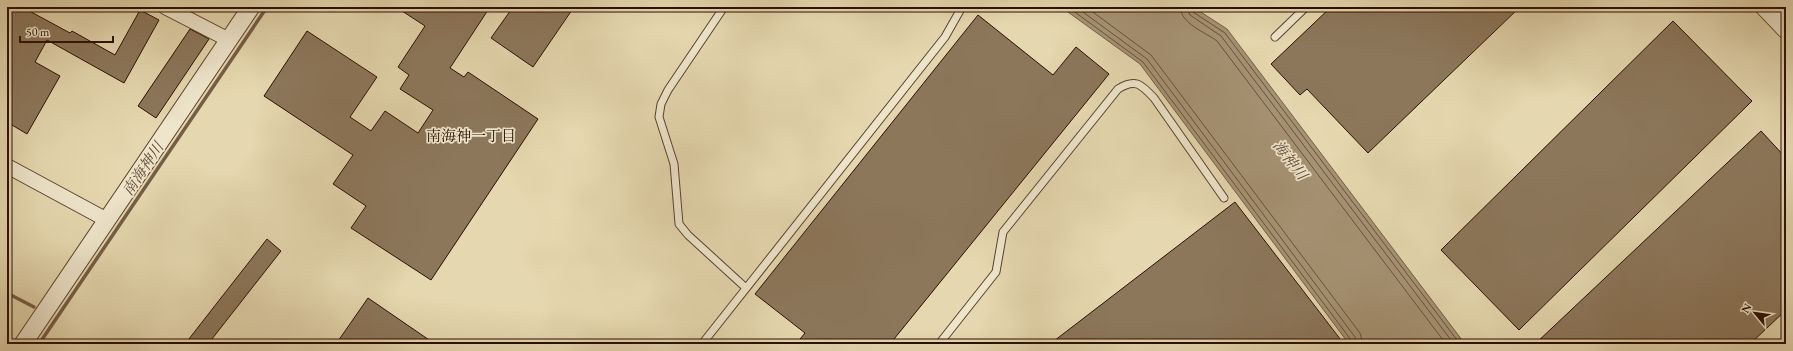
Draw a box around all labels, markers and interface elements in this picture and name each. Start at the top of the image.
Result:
scale bar [20,18,113,44]
text: 50 m [26,24,50,40]
district label: 南海神一丁目 [426,126,516,145]
water label: 海神川 [1269,136,1313,185]
water label: 南海神川 [118,137,168,199]
north arrow [1735,293,1775,333]
text: N [1738,301,1755,315]

